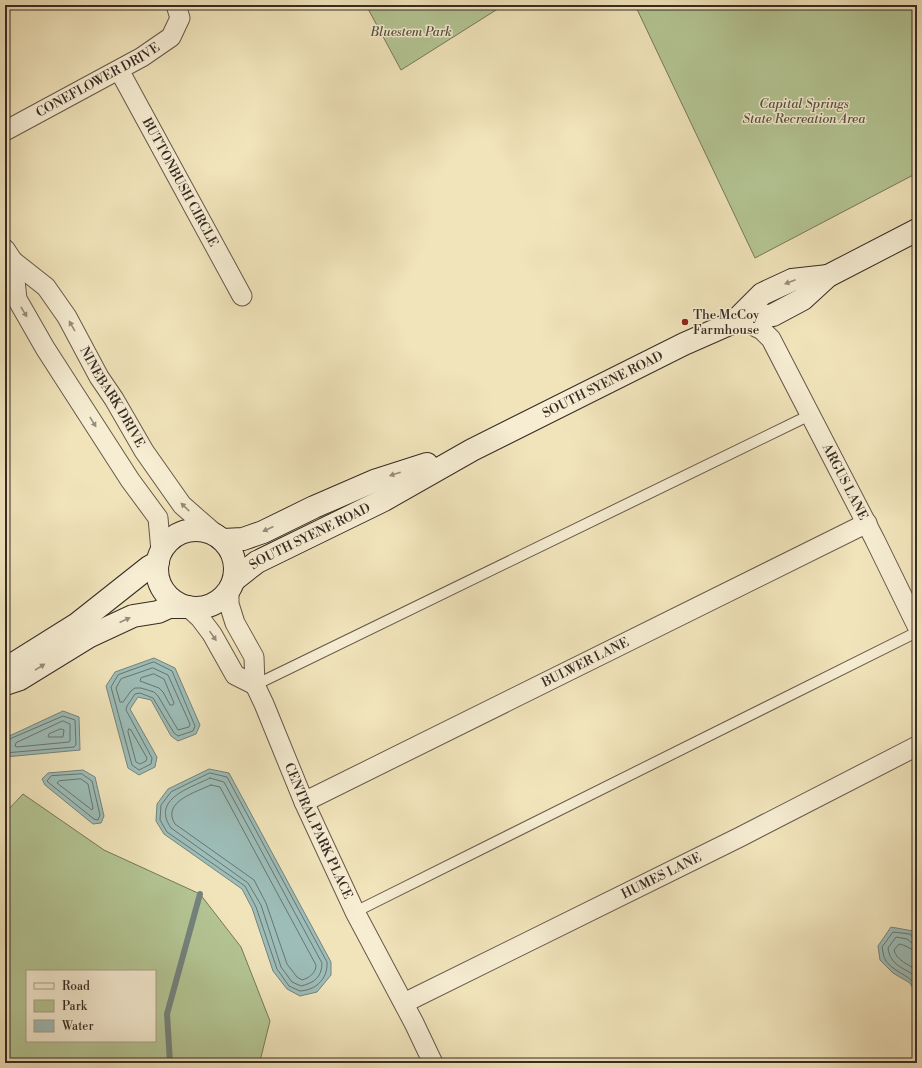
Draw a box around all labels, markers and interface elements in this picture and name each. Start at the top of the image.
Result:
park label: Bluestem Park [369,24,452,40]
street label: CONEFLOWER DRIVE [33,39,163,121]
park label: Capital Springs State Recreation Area [743,96,866,127]
street label: BUTTONBUSH CIRCLE [138,114,222,250]
one-way arrow [783,279,795,285]
one-way arrow [21,306,28,318]
place label: The McCoy Farmhouse [693,307,760,338]
marker: The McCoy Farmhouse [680,317,690,327]
one-way arrow [69,320,75,332]
street label: NINEBARK DRIVE [76,344,148,450]
street label: SOUTH SYENE ROAD [540,348,666,421]
one-way arrow [89,417,97,427]
street label: ARGUS LANE [818,440,871,523]
one-way arrow [389,471,401,477]
street label: SOUTH SYENE ROAD [246,500,373,573]
one-way arrow [180,502,190,512]
one-way arrow [262,526,274,532]
one-way arrow [120,617,131,623]
one-way arrow [209,631,217,641]
street label: BULWER LANE [538,634,631,691]
one-way arrow [34,663,46,670]
street label: CENTRAL PARK PLACE [281,760,356,902]
street label: HUMES LANE [619,849,704,902]
legend [26,970,156,1042]
text: Road [62,979,90,994]
text: Park [62,999,88,1014]
text: Water [61,1019,94,1034]

